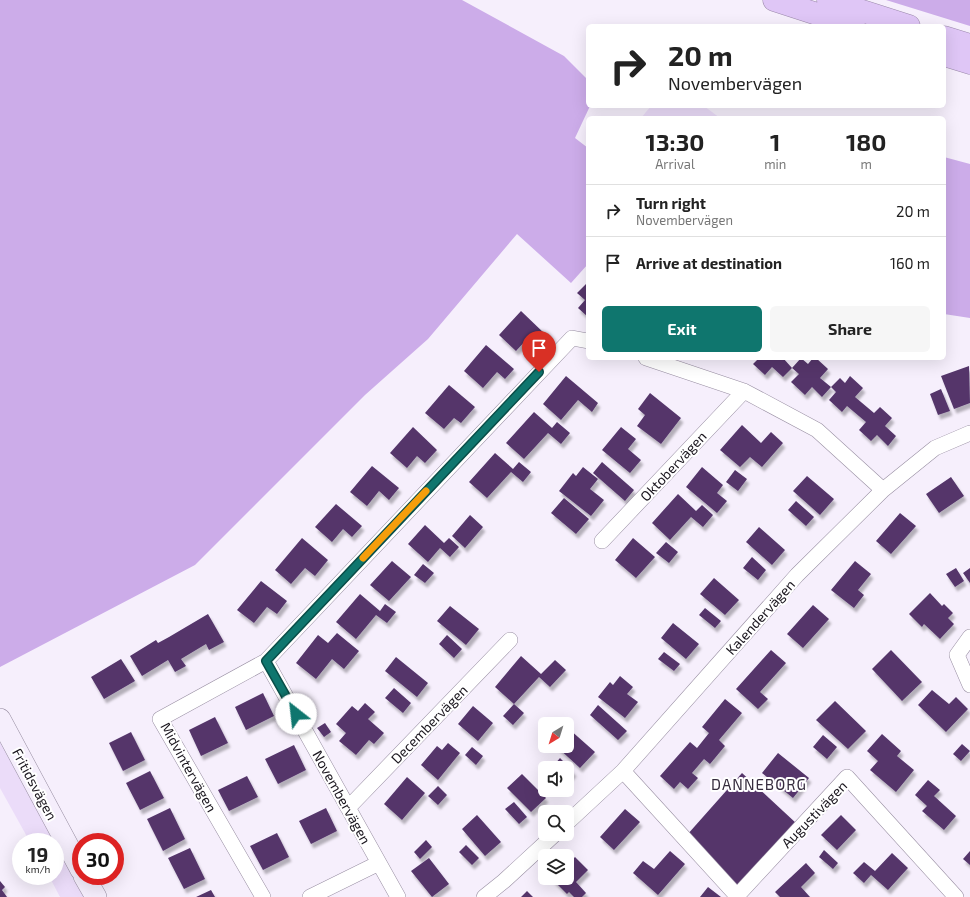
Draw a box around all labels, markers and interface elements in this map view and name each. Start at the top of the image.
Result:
text: 20 m [668,38,733,72]
icon: right [602,40,654,92]
text: Novembervägen [668,72,802,94]
text: 13:30 [646,127,705,156]
text: 1 [770,127,780,156]
text: 180 [846,127,886,156]
text: Arrival [655,156,695,172]
text: min [764,156,786,172]
text: m [860,156,872,172]
text: Turn right [636,194,706,212]
icon: right [602,200,624,222]
text: 20 m [896,202,930,220]
text: Novembervägen [636,212,733,228]
icon: arrive [602,252,624,274]
text: Arrive at destination [636,254,782,272]
text: 160 m [890,254,930,272]
button: Exit [602,306,762,352]
button: Share [770,306,930,352]
pin [522,331,556,372]
icon: arrive [528,337,550,359]
street label: Oktobervägen [636,428,710,504]
street label: Kalendervägen [722,576,798,658]
street label: Decembervägen [387,681,471,767]
position arrow [275,693,317,735]
north arrow [538,717,574,753]
map controls [538,717,574,885]
street label: Midvintervägen [157,719,221,815]
street label: Fritidsvägen [9,745,61,823]
street label: Novembervägen [309,747,375,847]
button: sound [538,761,574,797]
district label: DANNEBORG [711,775,807,793]
street label: Augustivägen [778,777,850,851]
button: search [538,805,574,841]
speed limit sign: 30 [72,833,124,885]
text: 19 [28,842,48,866]
button: layers [538,849,574,885]
text: km/h [26,863,50,875]

